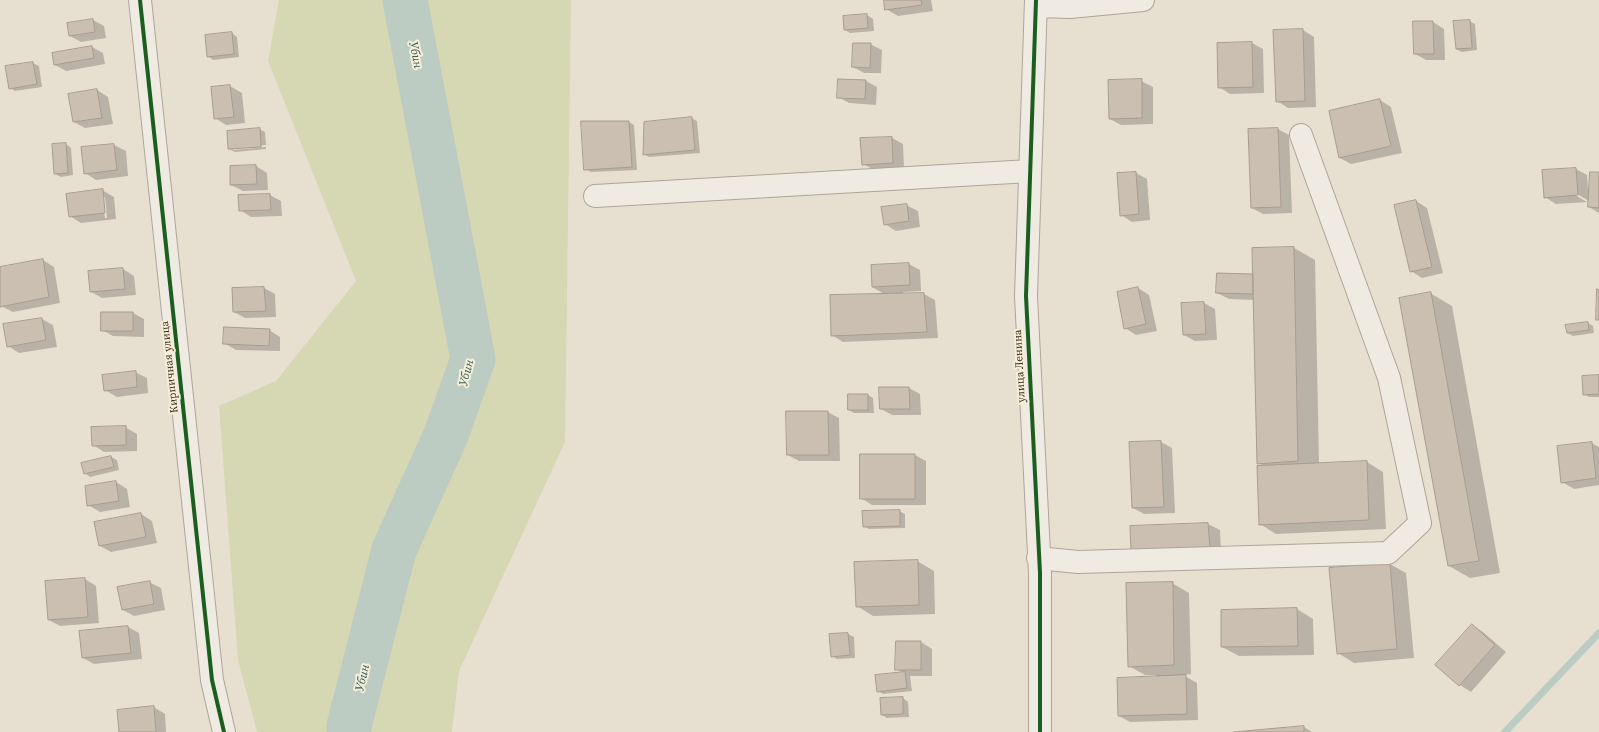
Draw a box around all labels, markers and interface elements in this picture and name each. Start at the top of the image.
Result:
water label: Убин [405,40,425,70]
street label: Кирпичная улица [159,320,181,414]
street label: улица Ленина [1011,329,1029,403]
water label: Убин [457,358,477,388]
water label: Убин [353,663,373,693]

